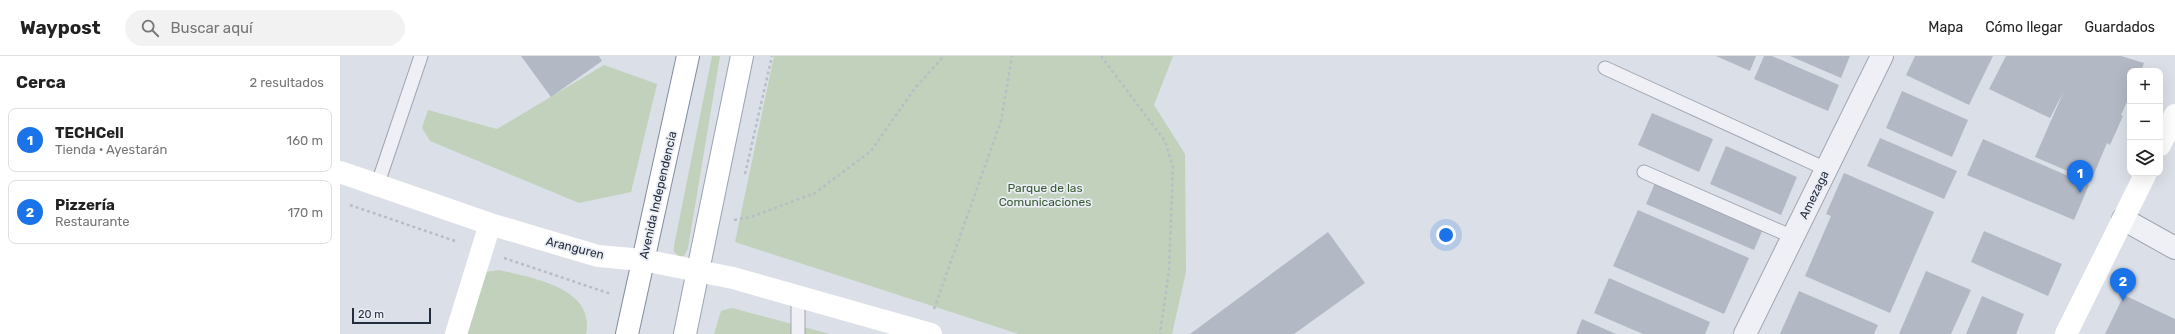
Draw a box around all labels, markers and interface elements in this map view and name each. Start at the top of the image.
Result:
search box [125,10,405,46]
text: Waypost [20,16,101,39]
icon: search [139,17,161,39]
text: Buscar aquí [171,19,253,37]
text: Mapa [1928,19,1963,36]
text: Cómo llegar [1985,19,2063,36]
text: Guardados [2085,19,2155,36]
map controls [2127,68,2163,176]
button: + [2127,68,2163,104]
text: Cerca [16,72,66,92]
text: 2 resultados [249,75,324,90]
button: − [2127,104,2163,140]
text: TECHCell [55,124,124,142]
street label: Avenida Independencia [636,130,680,260]
text: 1 [27,133,33,148]
text: 160 m [287,133,323,148]
button: layers [2127,140,2163,176]
text: Tienda · Ayestarán [55,142,167,157]
pin: 1 [2067,160,2093,193]
street label: Amezaga [1796,169,1832,221]
park label: Parque de las Comunicaciones [999,181,1091,209]
text: Pizzería [55,196,115,214]
text: 2 [26,205,34,220]
text: 170 m [288,205,323,220]
text: Restaurante [55,214,130,229]
your location [1436,225,1456,245]
street label: Aranguren [545,234,605,262]
pin: 2 [2110,268,2136,301]
scale bar [352,306,431,325]
text: 20 m [358,308,384,321]

